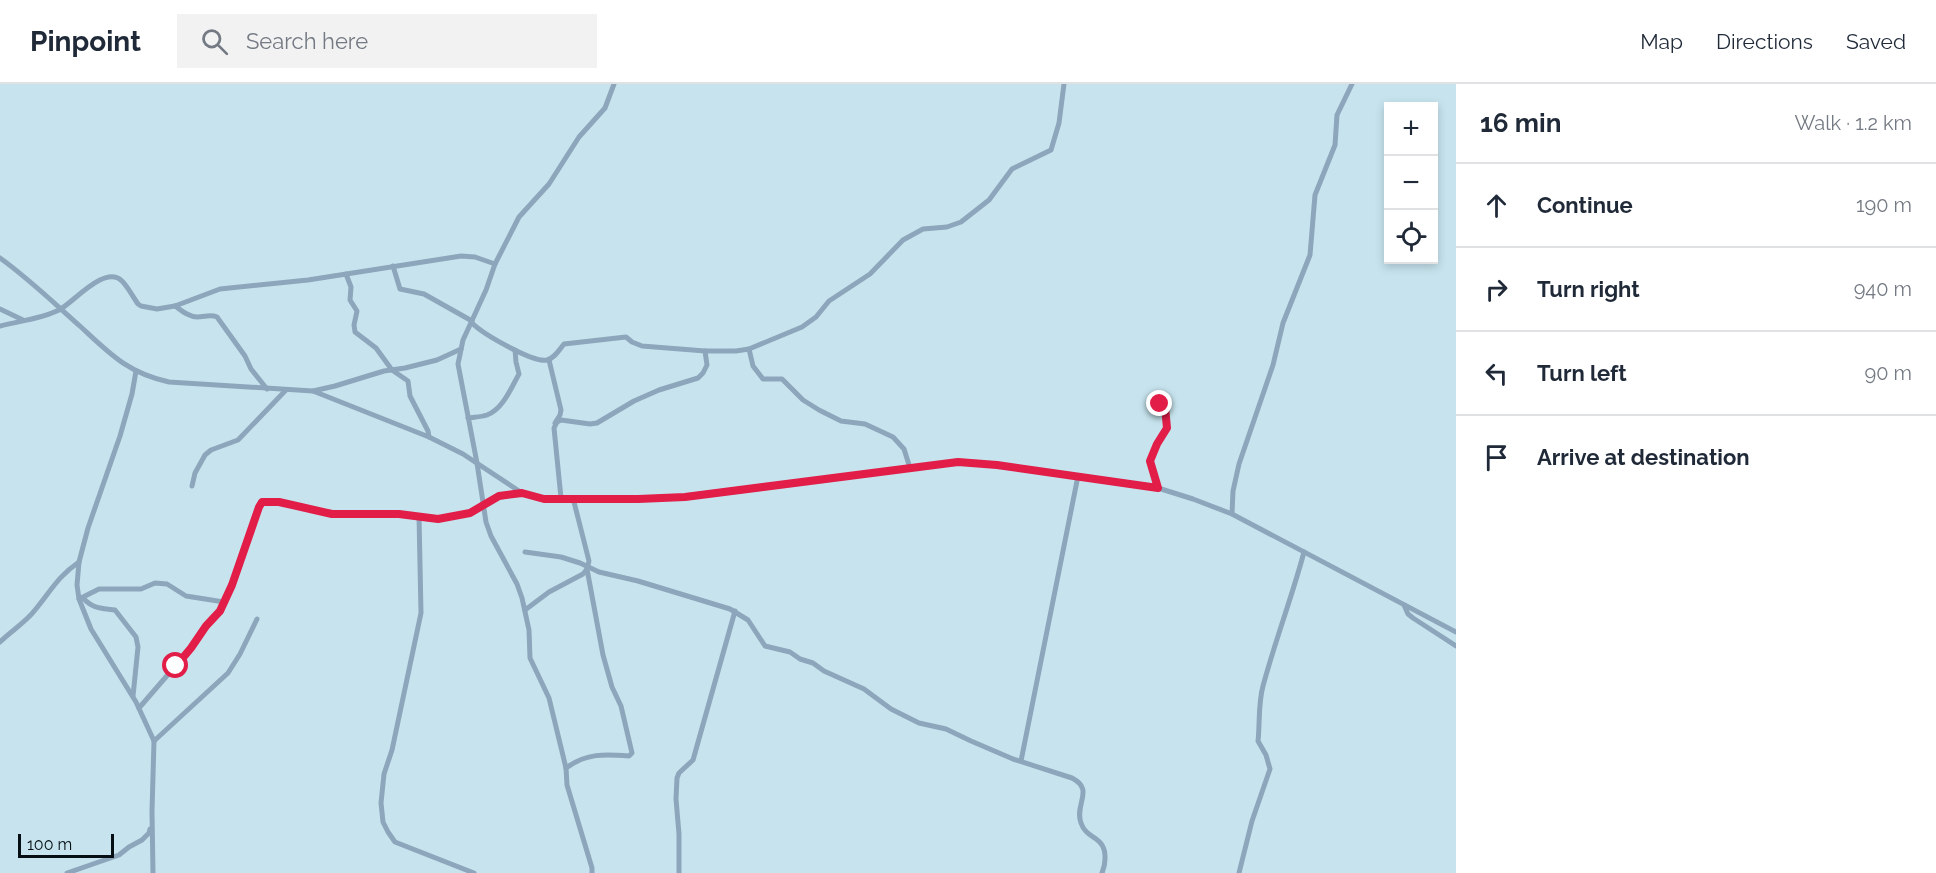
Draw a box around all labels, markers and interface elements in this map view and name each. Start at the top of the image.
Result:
search box [177,14,597,68]
text: Pinpoint [30,25,141,58]
icon: search [198,25,231,58]
text: Search here [246,28,368,54]
text: Map [1640,29,1683,54]
text: Directions [1716,29,1813,54]
text: Saved [1846,29,1906,54]
map controls [1384,102,1438,264]
button: + [1384,102,1438,156]
text: 16 min [1480,108,1561,138]
text: Walk · 1.2 km [1794,111,1912,135]
button: − [1384,156,1438,210]
icon: ahead [1480,189,1513,222]
text: Continue [1537,192,1633,218]
text: 190 m [1856,193,1912,217]
button: locate [1384,210,1438,264]
icon: right [1480,273,1513,306]
text: Turn right [1537,276,1640,302]
text: 940 m [1854,277,1912,301]
icon: left [1480,357,1513,390]
text: Turn left [1537,360,1627,386]
text: 90 m [1865,361,1912,385]
route end [1146,390,1172,416]
icon: arrive [1480,441,1513,474]
text: Arrive at destination [1537,444,1750,470]
route start [162,652,188,678]
scale bar [18,831,114,858]
text: 100 m [27,835,72,854]

